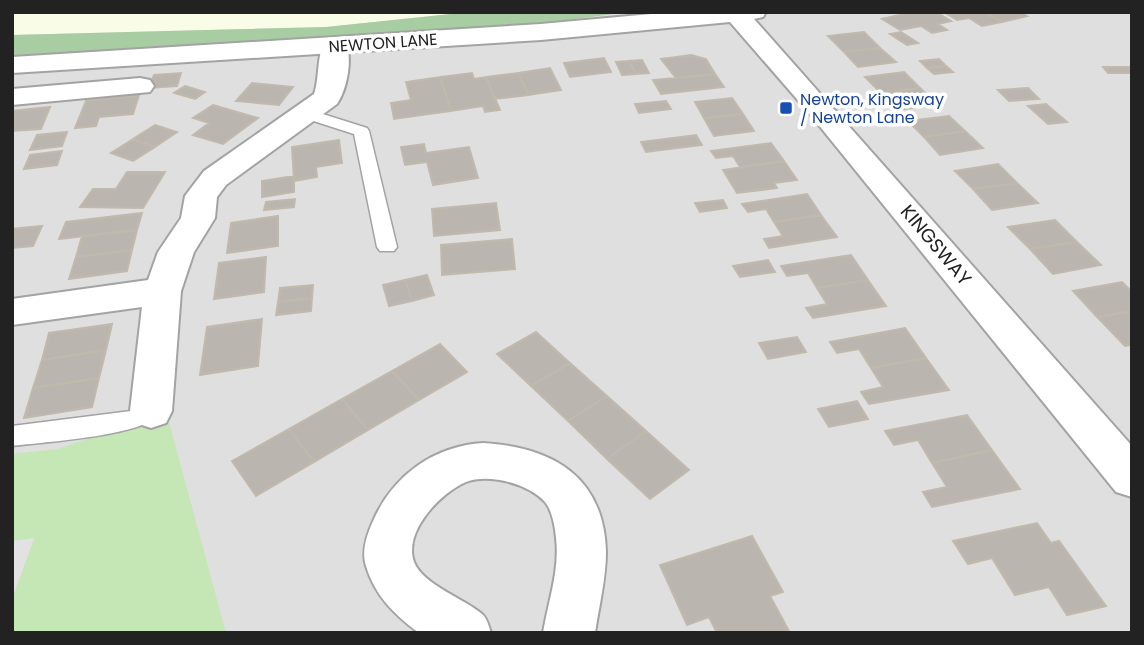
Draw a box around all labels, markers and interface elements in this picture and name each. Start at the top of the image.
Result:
street label: NEWTON LANE [328,28,438,58]
place label: Newton, Kingsway / Newton Lane [800,88,944,129]
marker: Newton, Kingsway / Newton Lane [778,100,794,116]
street label: KINGSWAY [894,199,978,291]

